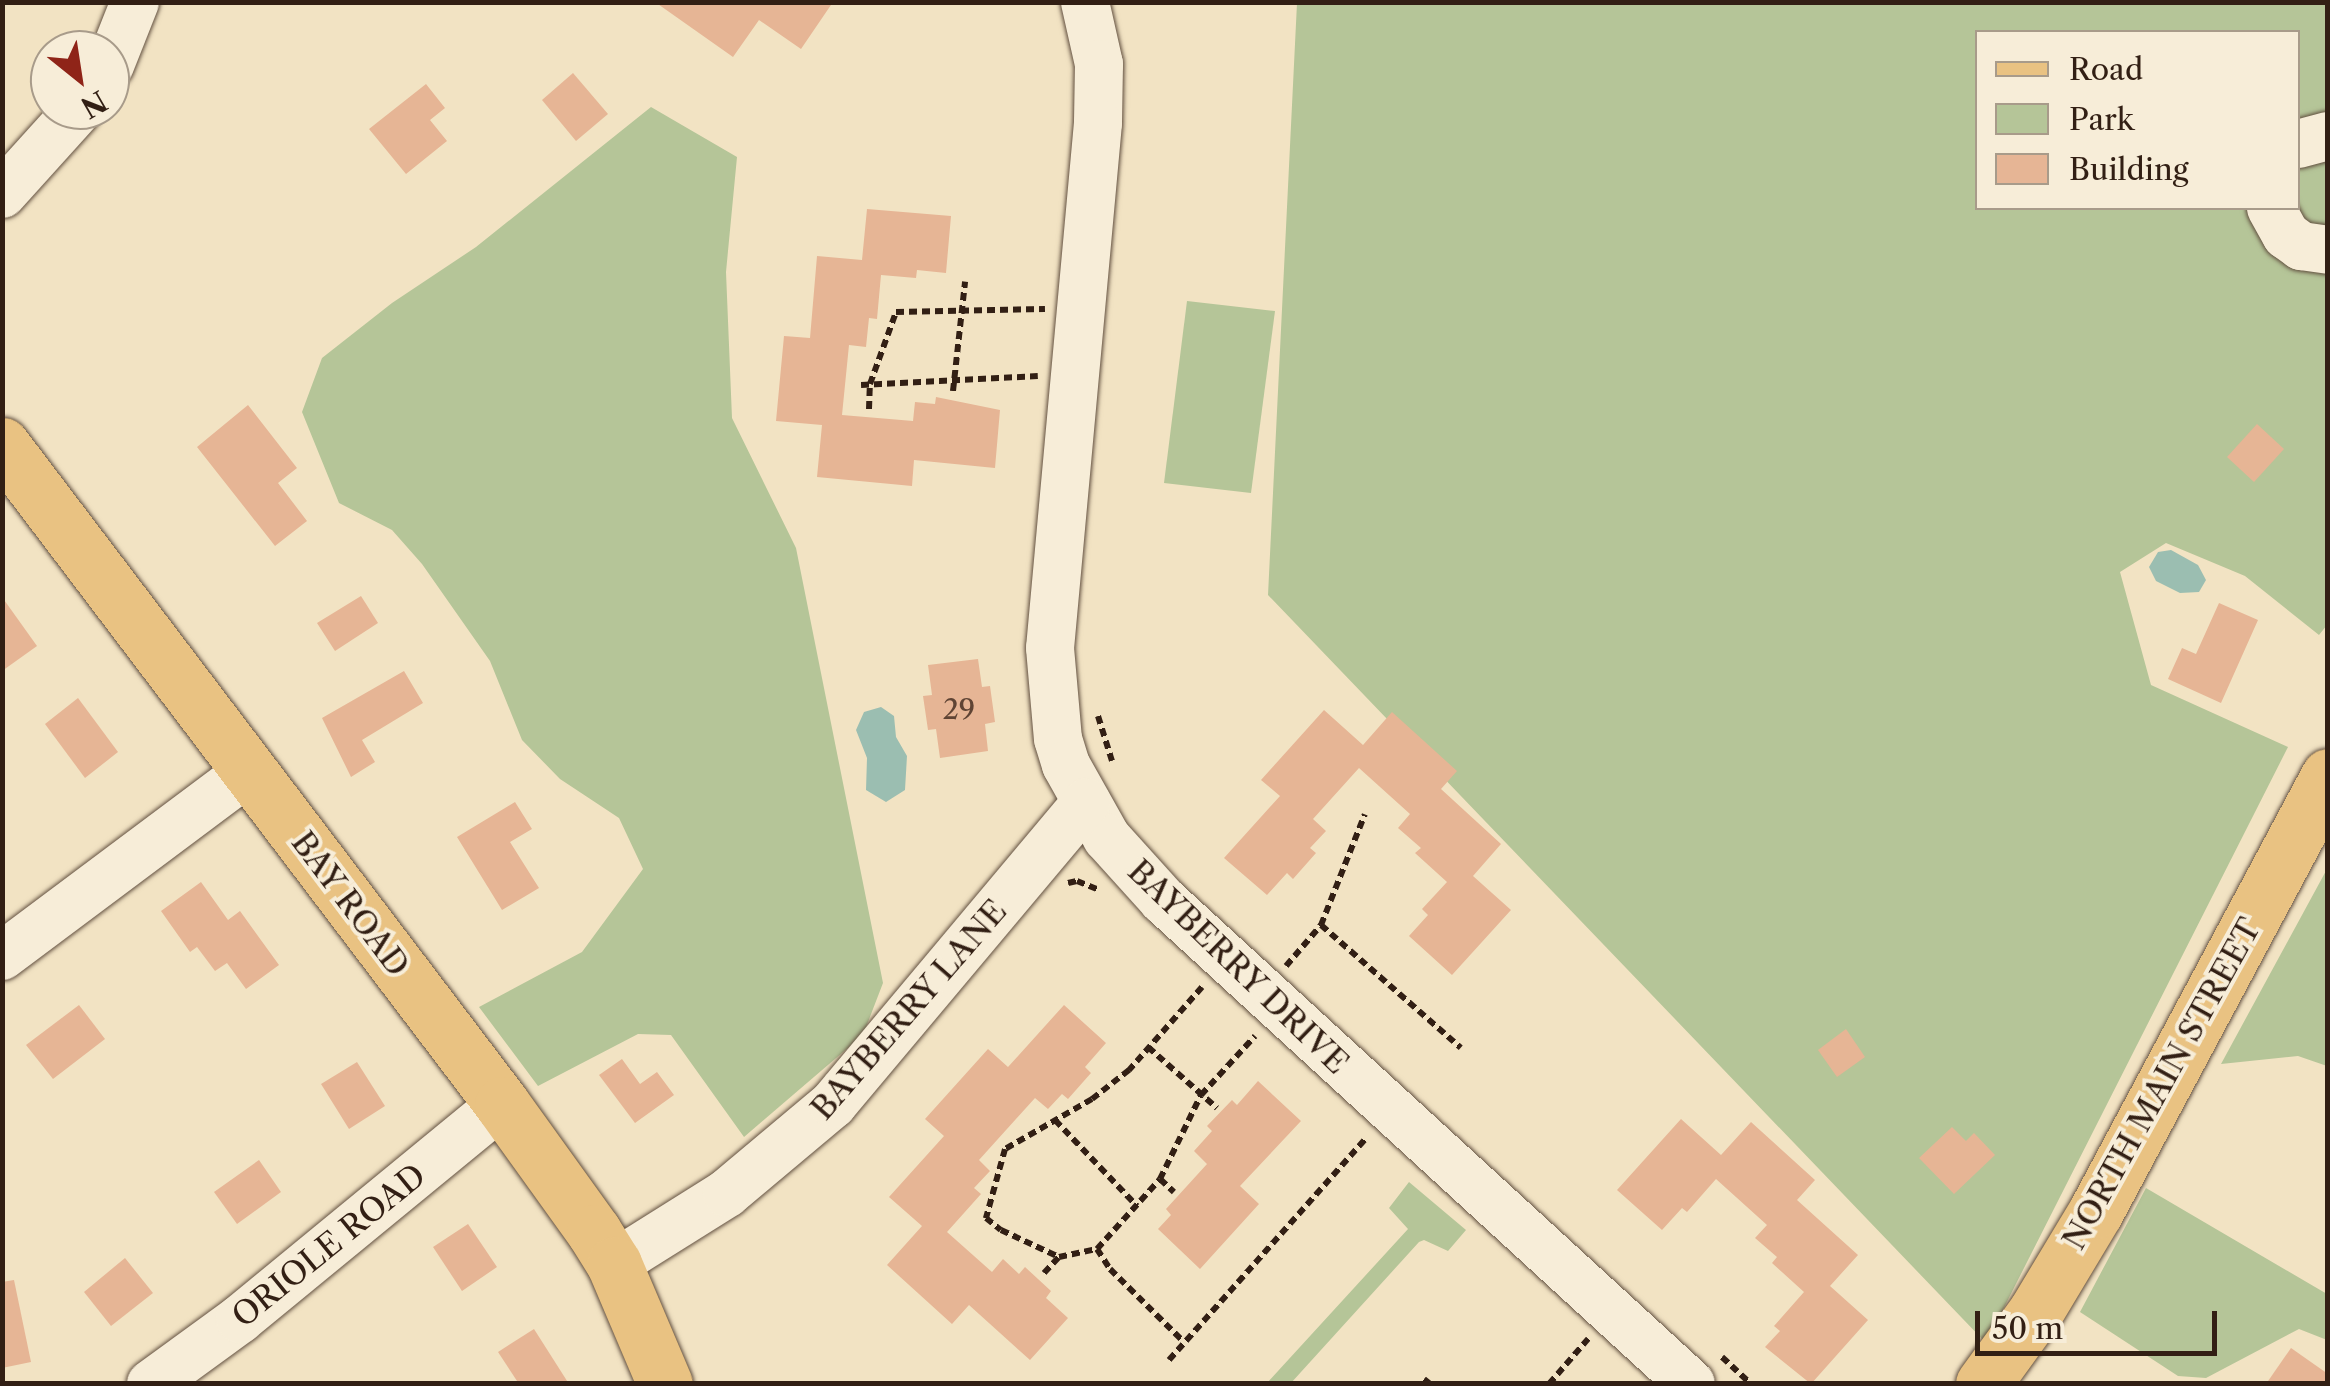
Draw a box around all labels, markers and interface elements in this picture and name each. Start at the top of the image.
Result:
north arrow [30,30,130,130]
legend [1975,30,2300,210]
text: Road [2069,51,2143,88]
text: N [75,83,113,125]
text: Park [2069,101,2134,138]
text: Building [2069,151,2189,188]
house number: 29 [943,692,975,726]
street label: BAY ROAD [283,824,417,984]
street label: BAYBERRY DRIVE [1119,852,1357,1082]
street label: BAYBERRY LANE [803,892,1015,1128]
street label: NORTH MAIN STREET [2055,912,2269,1256]
street label: ORIOLE ROAD [225,1156,433,1336]
scale bar [1980,1291,2222,1353]
text: 50 m [1992,1310,2063,1347]

